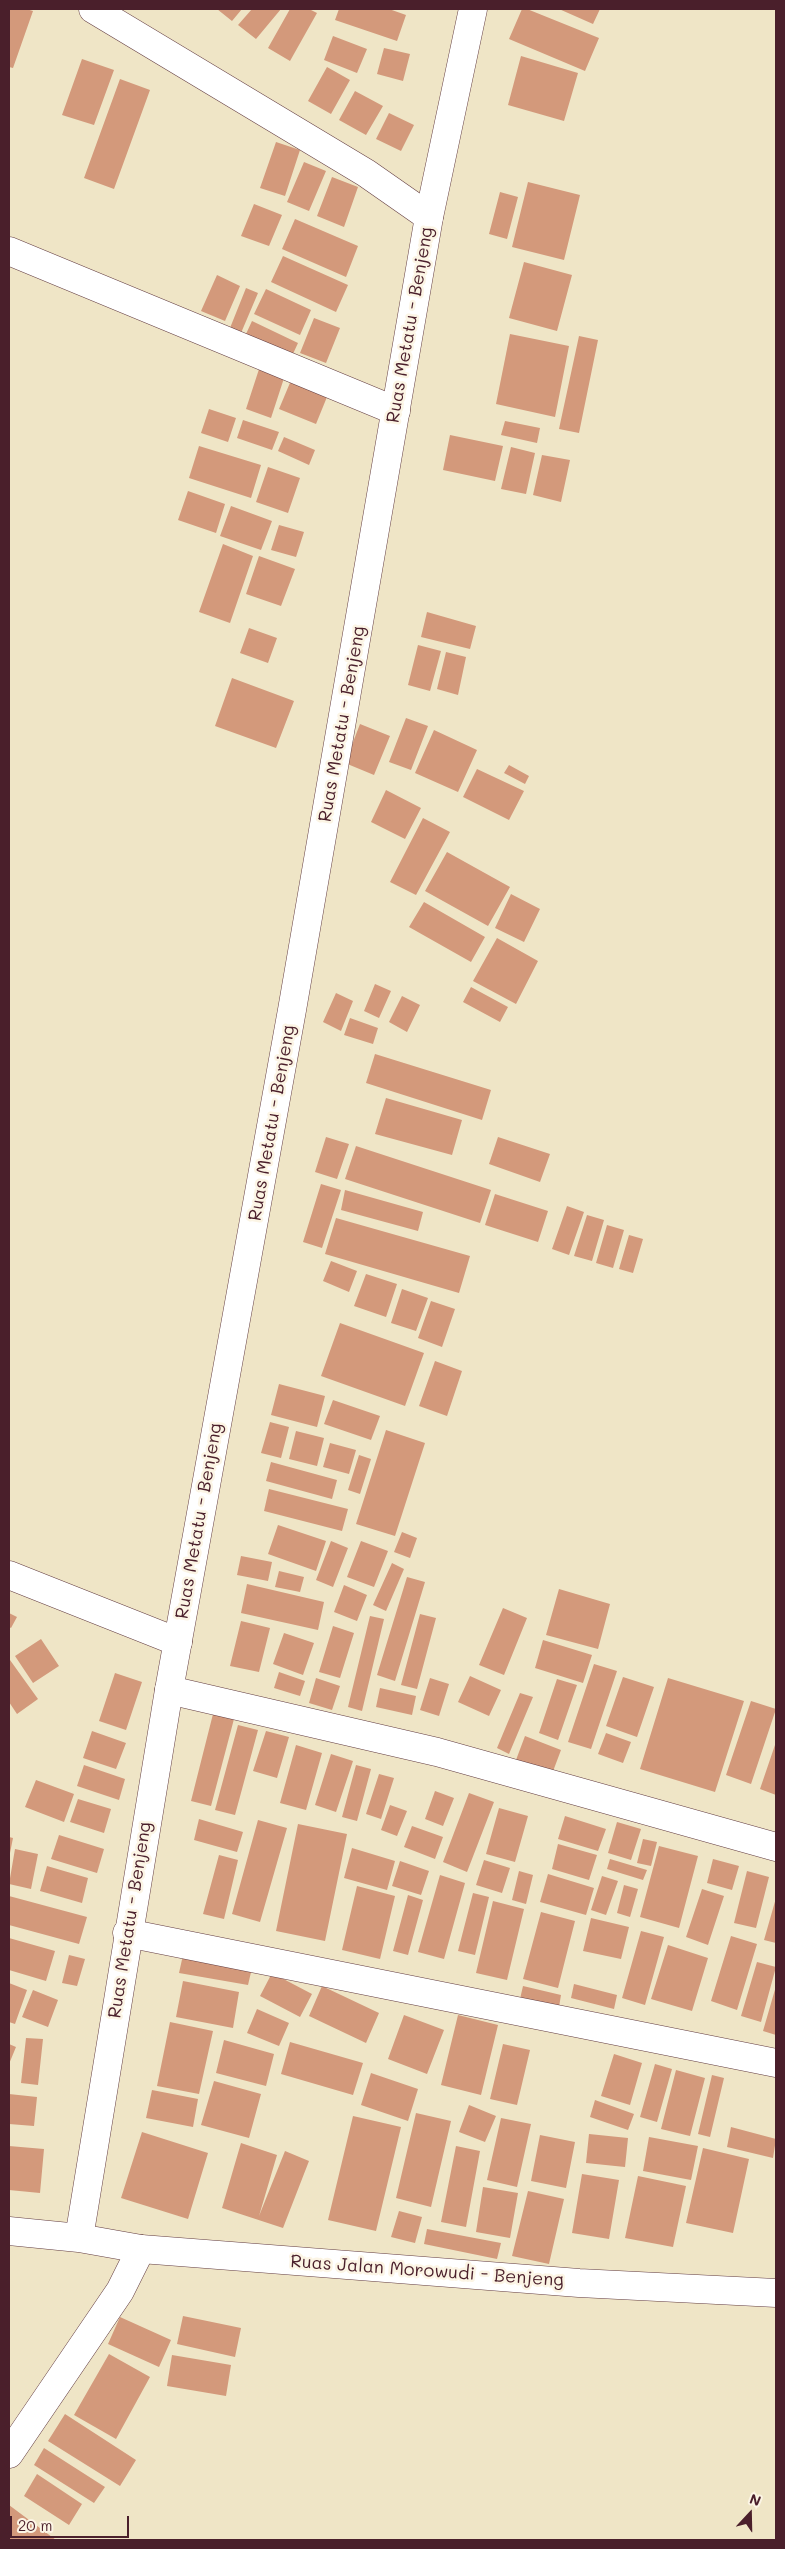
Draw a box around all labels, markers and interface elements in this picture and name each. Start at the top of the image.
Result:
street label: Ruas Metatu - Benjeng [382,225,438,425]
street label: Ruas Metatu - Benjeng [314,624,370,824]
street label: Ruas Metatu - Benjeng [244,1023,300,1223]
street label: Ruas Metatu - Benjeng [171,1421,227,1621]
street label: Ruas Metatu - Benjeng [104,1820,156,2020]
street label: Ruas Jalan Morowudi - Benjeng [290,2251,564,2291]
north arrow [725,2489,775,2539]
text: N [747,2489,764,2510]
scale bar [12,2506,131,2538]
text: 20 m [18,2515,52,2535]

